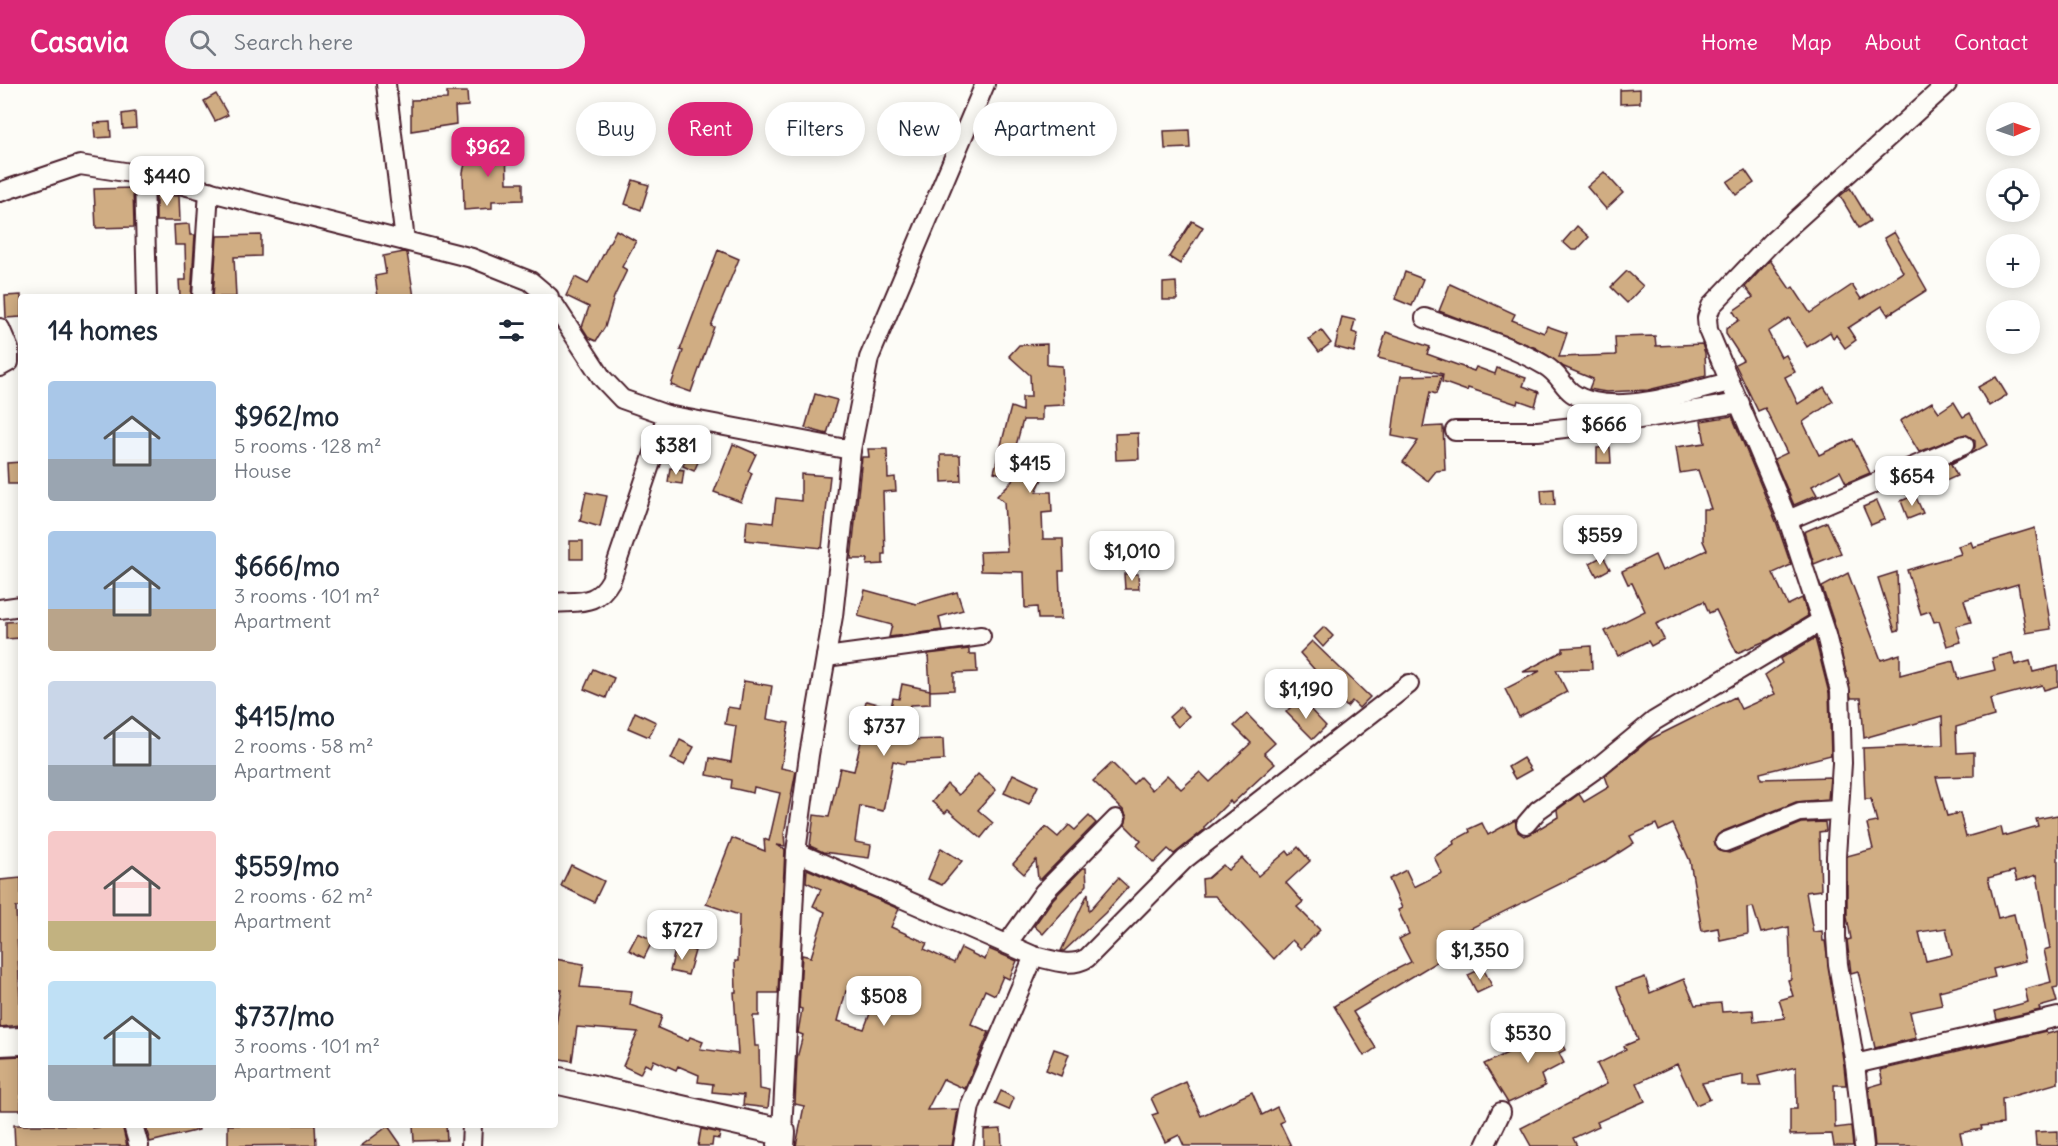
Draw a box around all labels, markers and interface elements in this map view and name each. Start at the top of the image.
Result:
search box [165,15,585,69]
text: Casavia [30,24,129,60]
icon: search [186,26,219,59]
text: Search here [234,28,353,56]
text: Home [1701,29,1758,56]
text: Map [1791,29,1832,56]
text: About [1865,29,1921,56]
text: Contact [1954,29,2028,56]
chip: Buy [576,102,656,156]
chip: Rent [668,102,753,156]
chip: Filters [765,102,865,156]
chip: New [877,102,961,156]
chip: Apartment [973,102,1117,156]
north arrow [1986,102,2040,156]
map controls [1986,102,2040,354]
pin: $962 [452,127,524,178]
text: $962 [465,134,511,159]
pin: $440 [131,156,203,207]
text: $440 [143,163,191,188]
button: locate [1986,168,2040,222]
button: + [1986,234,2040,288]
button: − [1986,300,2040,354]
text: 14 homes [48,314,158,347]
icon: filters [495,314,528,347]
text: $962/mo [234,400,339,433]
pin: $666 [1568,404,1640,455]
icon: home [96,405,168,477]
text: $666 [1581,411,1627,436]
pin: $381 [640,425,712,476]
text: $381 [655,432,697,457]
text: 5 rooms · 128 m² [234,433,382,458]
pin: $415 [994,443,1066,494]
text: $415 [1009,450,1051,475]
pin: $654 [1876,456,1948,507]
text: House [234,458,291,483]
text: $654 [1889,463,1935,488]
pin: $559 [1564,515,1636,566]
text: $559 [1577,522,1623,547]
pin: $1,010 [1083,531,1181,582]
text: $1,010 [1103,538,1161,563]
text: $666/mo [234,550,340,583]
icon: home [96,555,168,627]
text: 3 rooms · 101 m² [234,583,380,608]
text: Apartment [234,608,331,633]
pin: $1,190 [1257,669,1355,720]
text: $1,190 [1279,676,1333,701]
text: $415/mo [234,700,335,733]
icon: home [96,705,168,777]
pin: $737 [848,706,920,757]
text: $737 [863,713,905,738]
text: 2 rooms · 58 m² [234,733,374,758]
text: Apartment [234,758,331,783]
text: $559/mo [234,850,339,883]
icon: home [96,855,168,927]
text: 2 rooms · 62 m² [234,883,373,908]
text: Apartment [234,908,331,933]
pin: $727 [646,910,718,961]
text: $727 [661,917,703,942]
pin: $1,350 [1431,930,1529,981]
text: $1,350 [1451,937,1509,962]
pin: $508 [848,976,920,1027]
text: $508 [860,983,908,1008]
text: $737/mo [234,1000,334,1033]
icon: home [96,1005,168,1077]
pin: $530 [1492,1013,1564,1064]
text: $530 [1504,1020,1552,1045]
text: 3 rooms · 101 m² [234,1033,380,1058]
text: Apartment [234,1058,331,1083]

